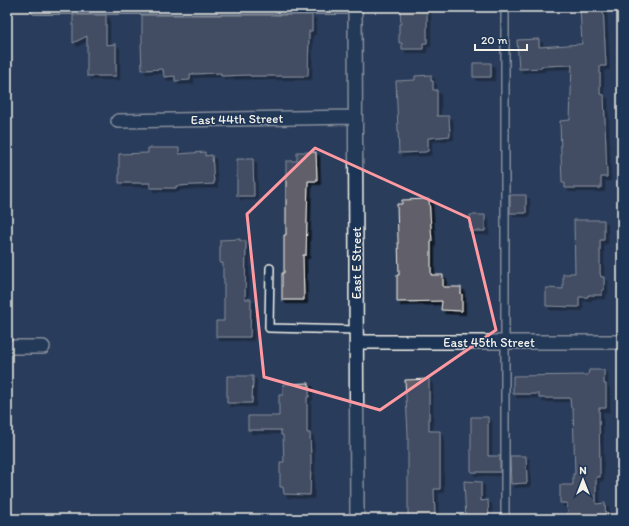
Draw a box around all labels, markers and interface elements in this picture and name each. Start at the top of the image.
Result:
scale bar [475,26,527,52]
text: 20 m [481,33,508,47]
street label: East 44th Street [191,111,284,127]
street label: East E Street [349,227,364,299]
street label: East 45th Street [443,335,535,350]
north arrow [563,460,603,500]
text: N [579,464,587,477]

